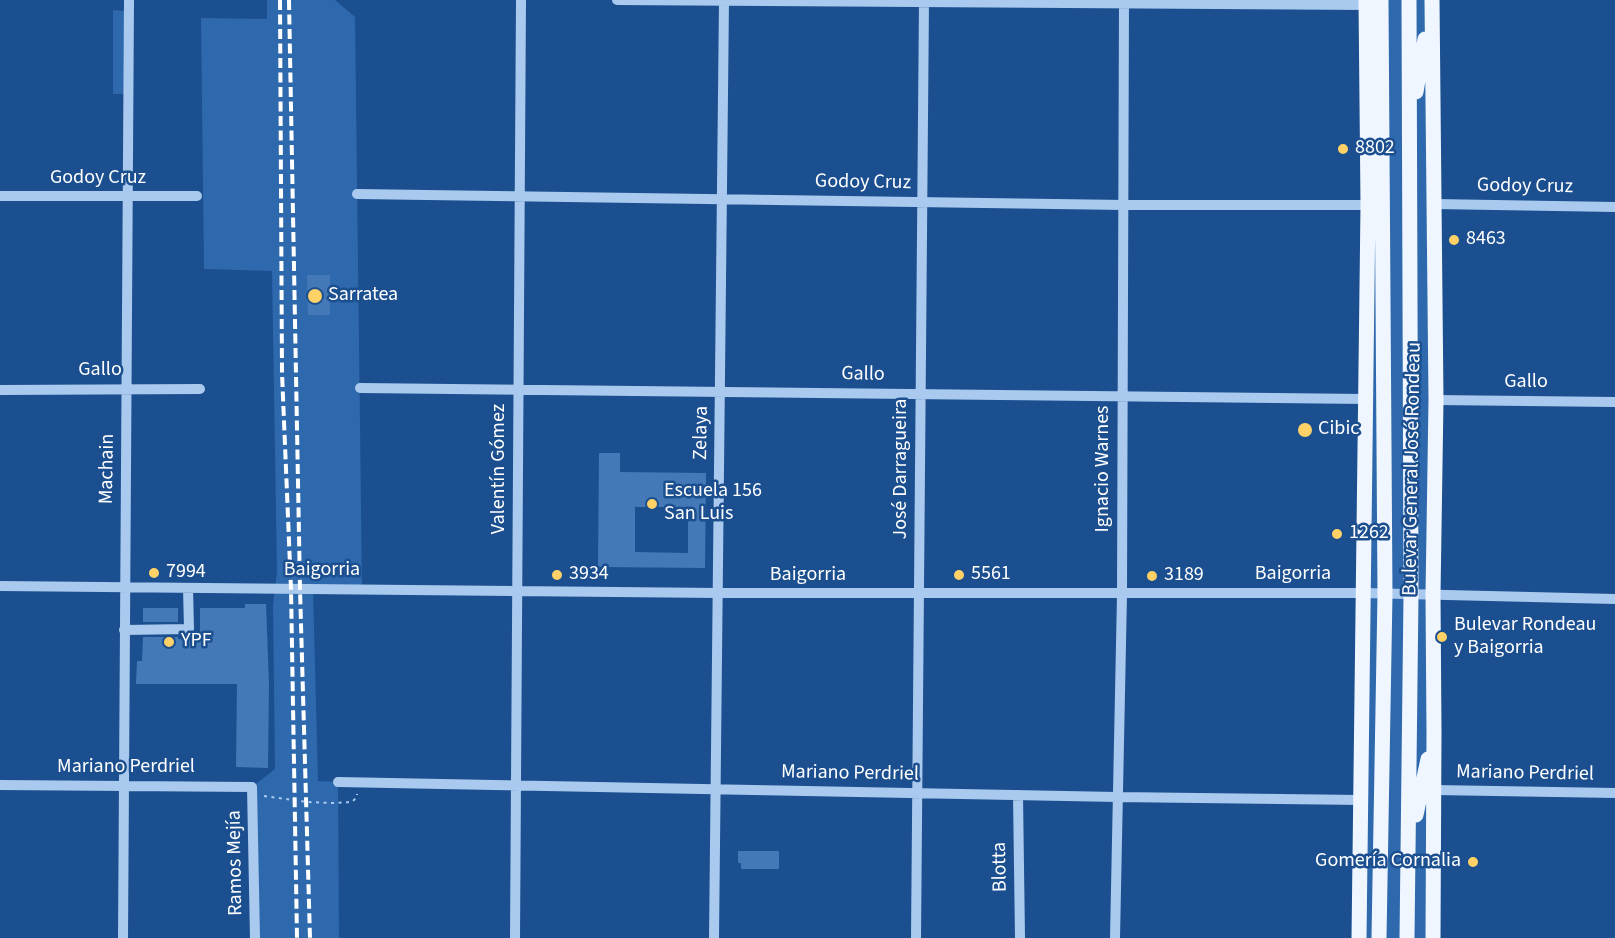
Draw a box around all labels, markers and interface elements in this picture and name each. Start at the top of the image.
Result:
place label: 8802 [1355,137,1395,161]
marker: 8802 [1336,142,1350,156]
street label: Godoy Cruz [50,167,146,191]
street label: Godoy Cruz [815,170,911,196]
street label: Godoy Cruz [1477,174,1573,200]
place label: 8463 [1466,228,1506,252]
marker: 8463 [1447,233,1461,247]
place label: Sarratea [328,284,398,308]
marker: Sarratea [306,287,324,305]
street label: Bulevar General José Rondeau [1399,342,1427,596]
street label: Gallo [78,359,122,383]
street label: Gallo [841,363,885,387]
street label: Gallo [1504,371,1548,395]
street label: José Darragueira [890,399,914,539]
street label: Valentín Gómez [488,404,512,534]
street label: Zelaya [690,406,714,460]
street label: Ignacio Warnes [1092,406,1116,532]
place label: Cibic [1318,418,1359,442]
marker: Cibic [1296,421,1314,439]
street label: Machain [95,434,121,504]
place label: Escuela 156 San Luis [664,480,762,527]
marker: Escuela 156 San Luis [645,497,659,511]
place label: 1262 [1349,522,1389,546]
marker: 1262 [1330,527,1344,541]
street label: Baigorria [284,559,360,583]
place label: 7994 [166,561,206,585]
place label: 3934 [569,563,609,587]
place label: 5561 [971,563,1011,587]
street label: Baigorria [1255,563,1331,587]
street label: Baigorria [770,564,846,588]
place label: 3189 [1164,564,1204,588]
marker: 7994 [147,566,161,580]
marker: 3934 [550,568,564,582]
marker: 5561 [952,568,966,582]
marker: 3189 [1145,569,1159,583]
place label: Bulevar Rondeau y Baigorria [1454,614,1596,661]
place label: YPF [181,630,212,654]
marker: Bulevar Rondeau y Baigorria [1435,630,1449,644]
marker: YPF [162,635,176,649]
street label: Mariano Perdriel [57,756,195,780]
street label: Mariano Perdriel [781,761,919,787]
street label: Mariano Perdriel [1456,761,1594,787]
street label: Ramos Mejía [223,810,249,916]
street label: Blotta [989,842,1013,892]
place label: Gomería Cornalia [1315,850,1461,874]
marker: Gomería Cornalia [1466,855,1480,869]

